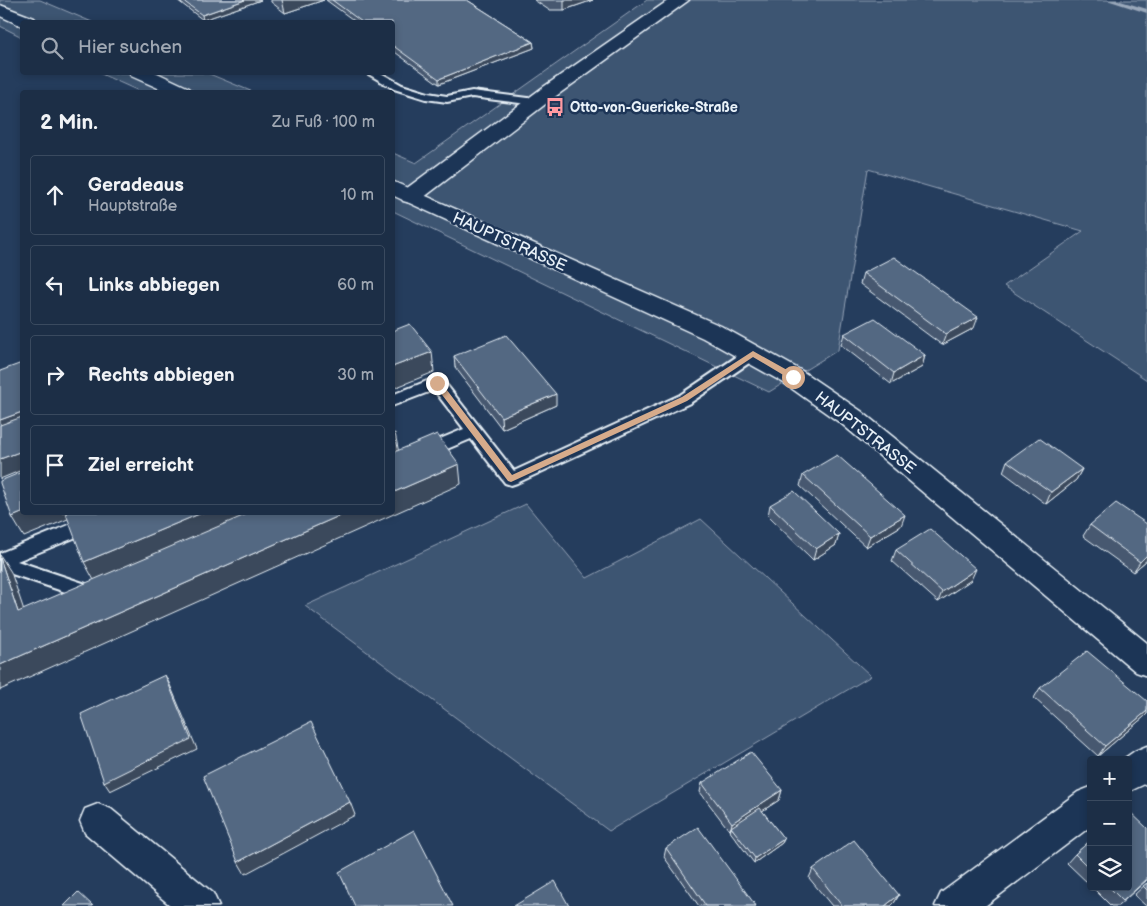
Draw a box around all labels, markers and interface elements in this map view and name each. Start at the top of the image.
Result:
search box [20,20,395,75]
icon: search [38,34,66,62]
text: Hier suchen [78,36,182,59]
bus stop icon: Otto-von-Guericke-Straße [544,96,566,118]
place label: Otto-von-Guericke-Straße [570,99,738,116]
text: 2 Min. [40,110,98,135]
text: Zu Fuß · 100 m [272,113,375,132]
text: Geradeaus [88,174,184,197]
icon: ahead [41,181,69,209]
text: 10 m [341,186,374,205]
text: Hauptstraße [88,197,177,216]
street label: HAUPTSTRASSE [450,209,569,276]
icon: left [41,271,69,299]
text: Links abbiegen [88,274,220,297]
text: 60 m [337,276,374,295]
icon: right [41,361,69,389]
text: Rechts abbiegen [88,364,235,387]
text: 30 m [337,366,374,385]
route start [782,366,805,389]
route end [426,372,449,395]
street label: HAUPTSTRASSE [811,388,919,478]
icon: arrive [41,451,69,479]
text: Ziel erreicht [88,454,194,477]
map controls [1087,756,1132,891]
button: + [1087,756,1132,801]
button: − [1087,801,1132,846]
button: layers [1087,846,1132,891]

